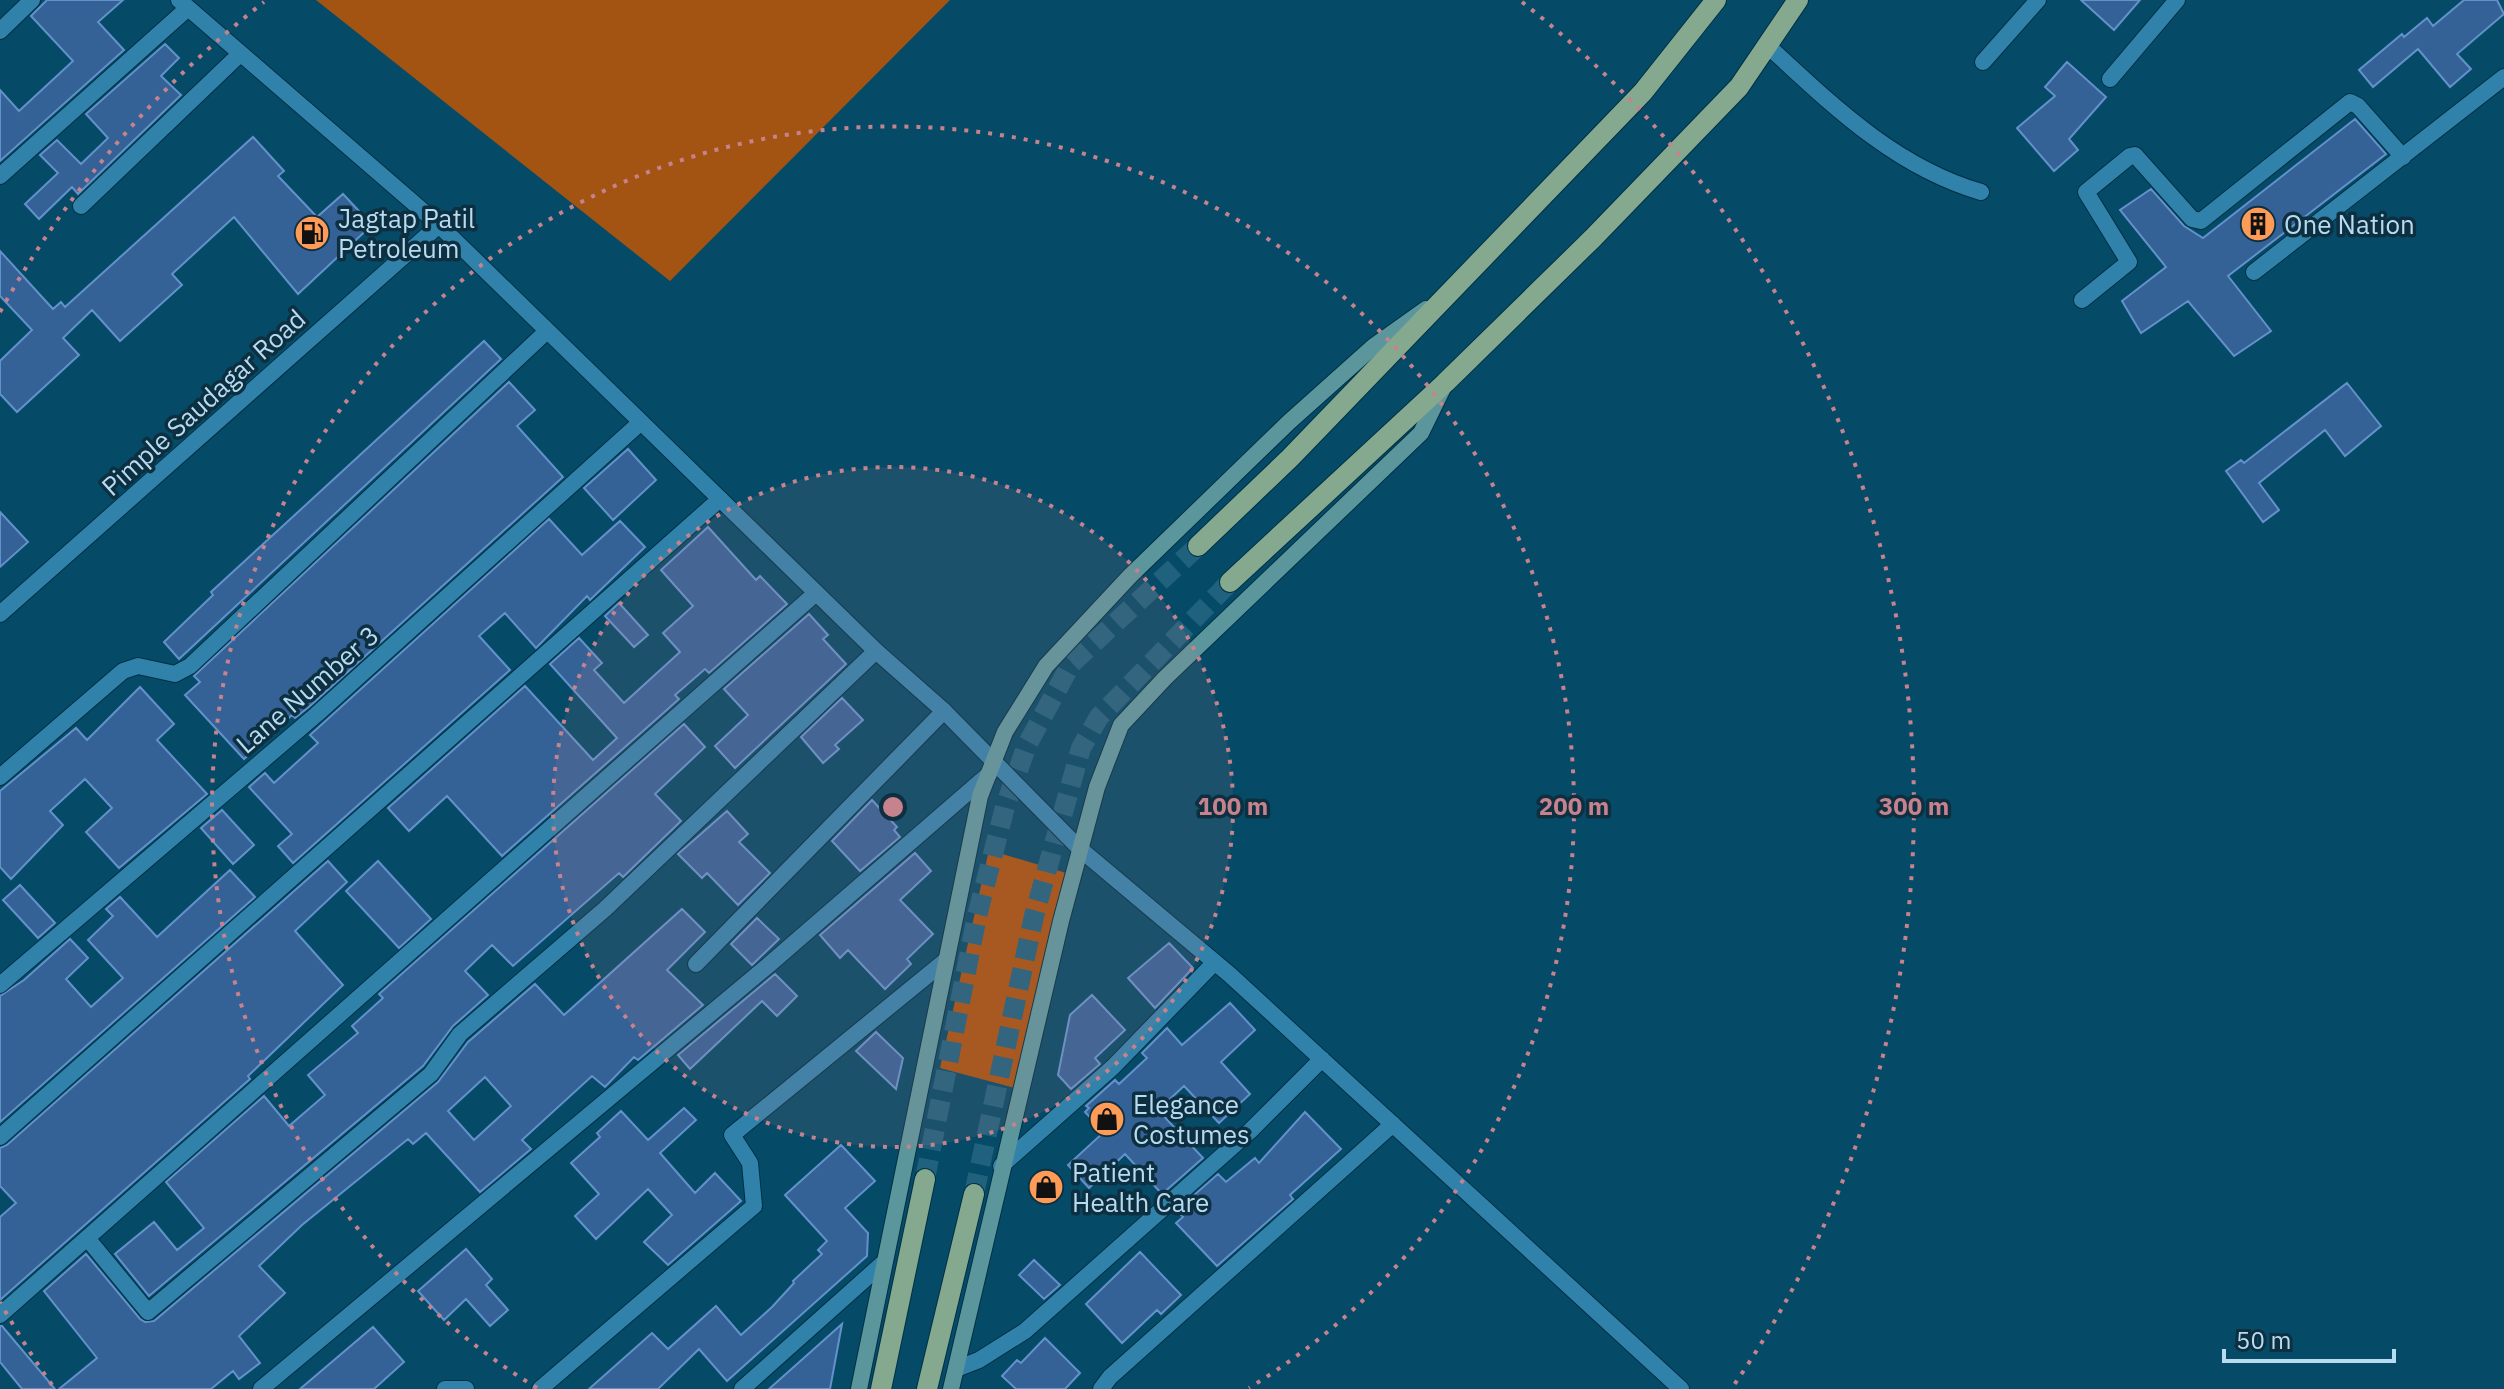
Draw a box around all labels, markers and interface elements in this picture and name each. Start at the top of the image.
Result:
place label: Jagtap Patil Petroleum [338,201,475,265]
building icon: One Nation [2239,205,2277,243]
place label: One Nation [2284,207,2415,241]
fuel station icon: Jagtap Patil Petroleum [293,214,331,252]
street label: Pimple Saudagar Road [94,301,312,503]
street label: Lane Number 3 [228,618,386,760]
text: 100 m [1198,790,1268,822]
text: 200 m [1539,790,1609,822]
text: 300 m [1879,790,1949,822]
centre of rings [879,793,907,821]
place label: Elegance Costumes [1133,1087,1250,1151]
shop icon: Elegance Costumes [1088,1100,1126,1138]
place label: Patient Health Care [1072,1155,1209,1219]
shop icon: Patient Health Care [1027,1168,1065,1206]
scale bar [2224,1313,2394,1363]
text: 50 m [2236,1324,2291,1356]

